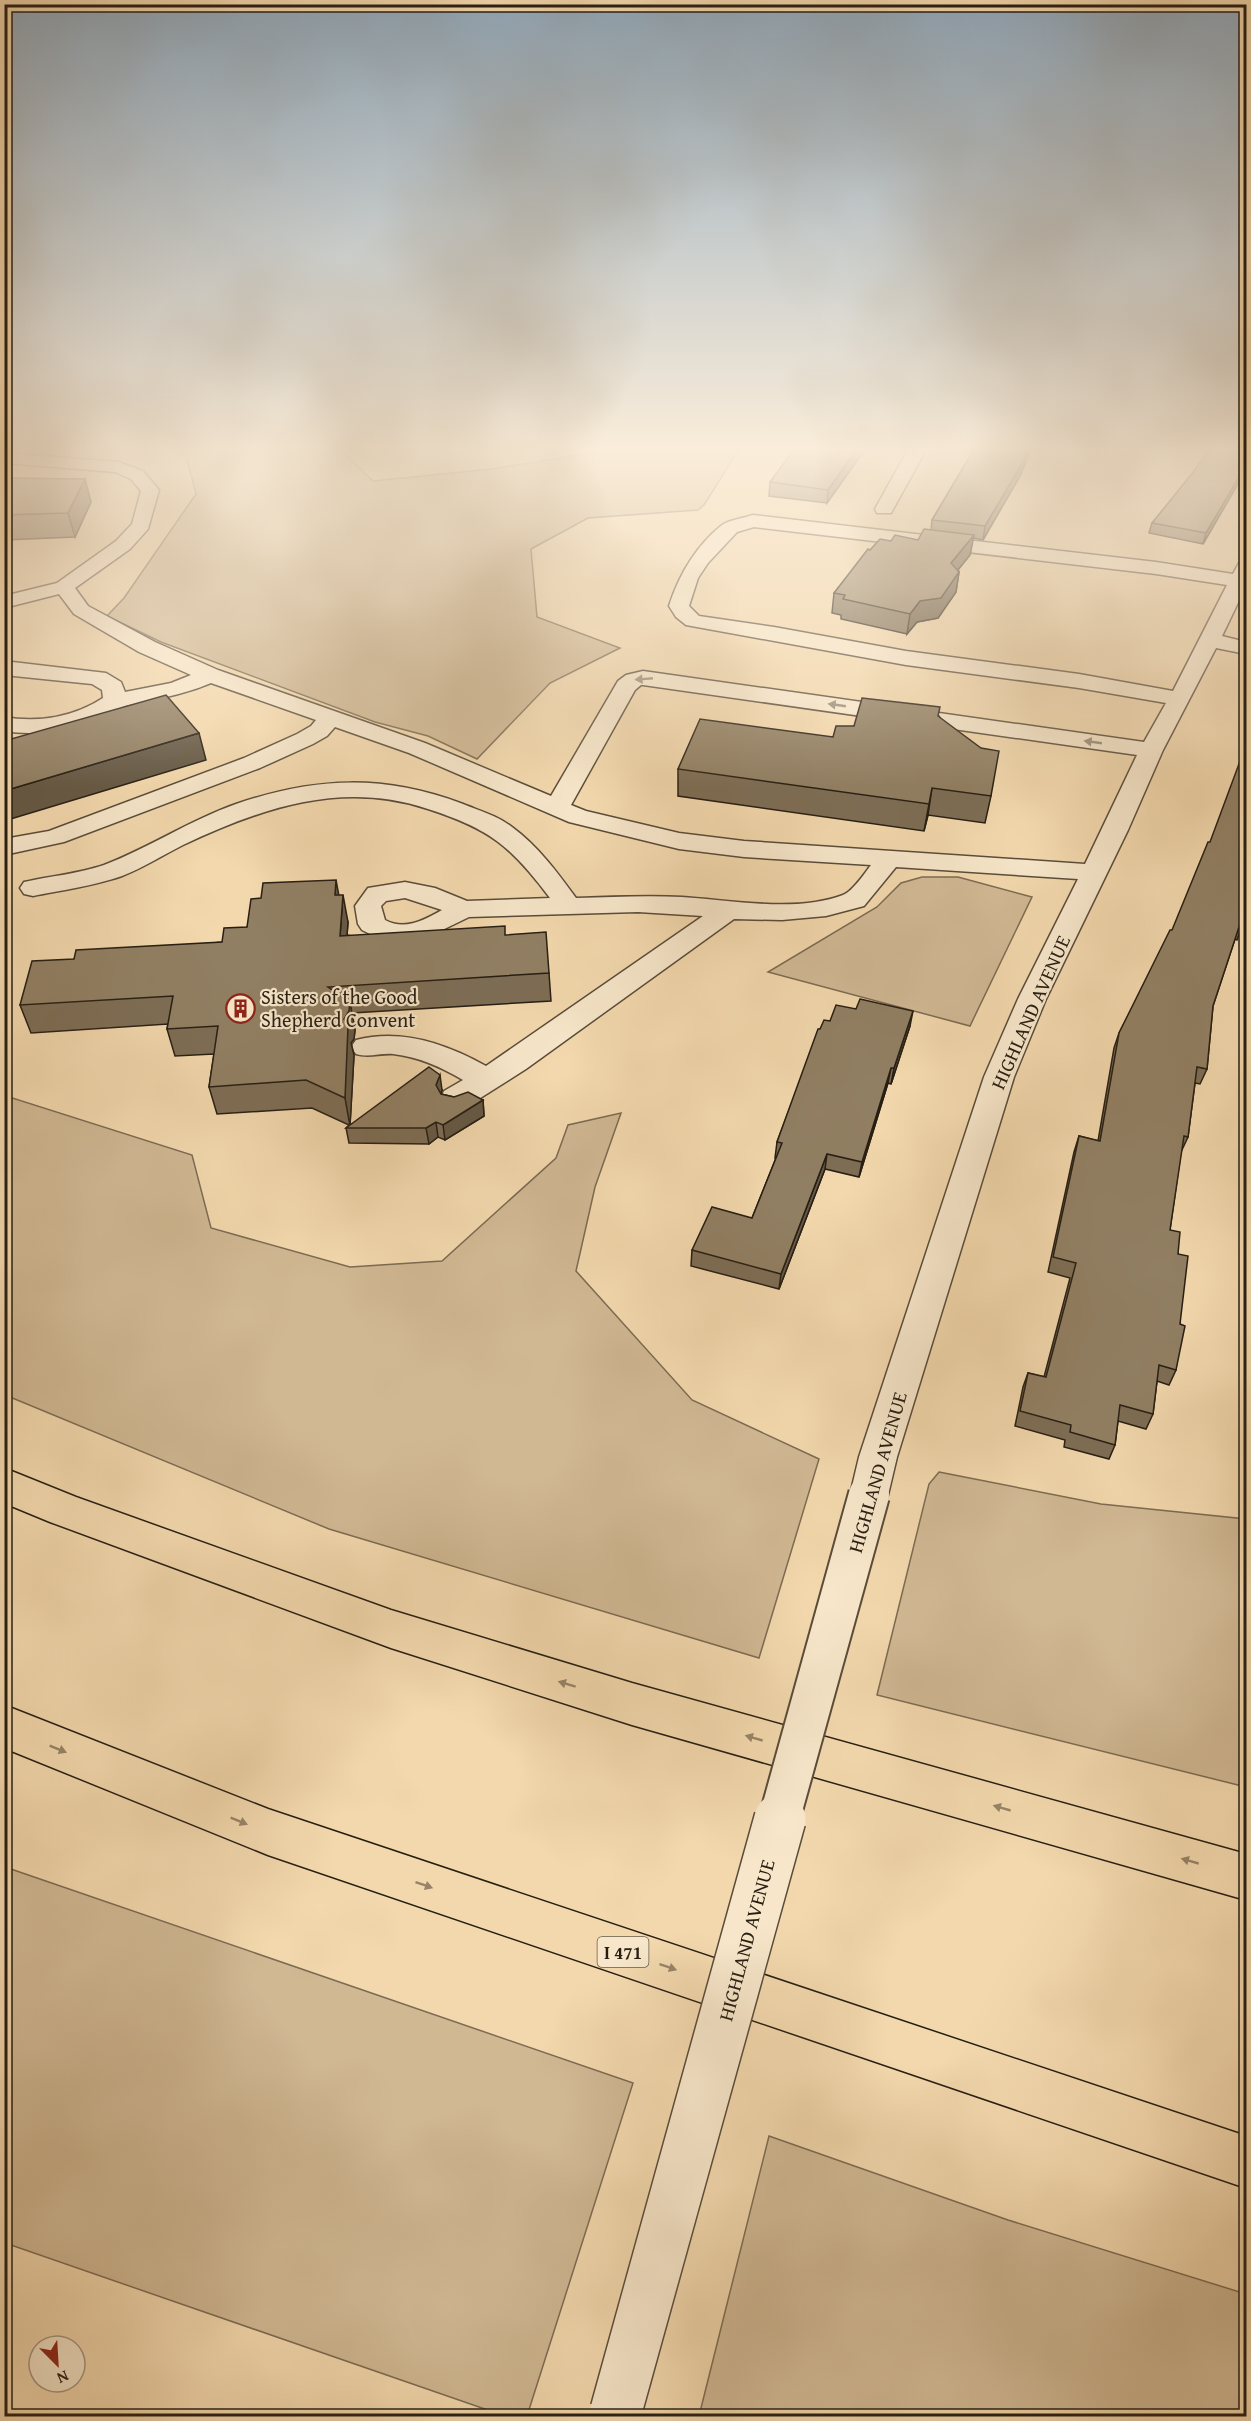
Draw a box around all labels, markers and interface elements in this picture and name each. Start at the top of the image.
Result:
one-way arrow [635,674,654,684]
one-way arrow [828,700,847,709]
one-way arrow [1083,737,1102,746]
street label: HIGHLAND AVENUE [983,930,1077,1094]
place label: Sisters of the Good Shepherd Convent [261,982,418,1034]
building icon: Sisters of the Good Shepherd Convent [224,992,256,1024]
street label: HIGHLAND AVENUE [840,1388,914,1556]
one-way arrow [558,1679,576,1688]
one-way arrow [745,1733,763,1743]
one-way arrow [50,1744,68,1754]
one-way arrow [993,1803,1012,1813]
one-way arrow [231,1816,249,1826]
street label: HIGHLAND AVENUE [710,1856,782,2024]
one-way arrow [1181,1856,1199,1865]
one-way arrow [415,1881,433,1890]
road number: I 471 [598,1937,648,1967]
one-way arrow [659,1963,677,1973]
north arrow [27,2334,87,2394]
text: N [53,2365,73,2391]

